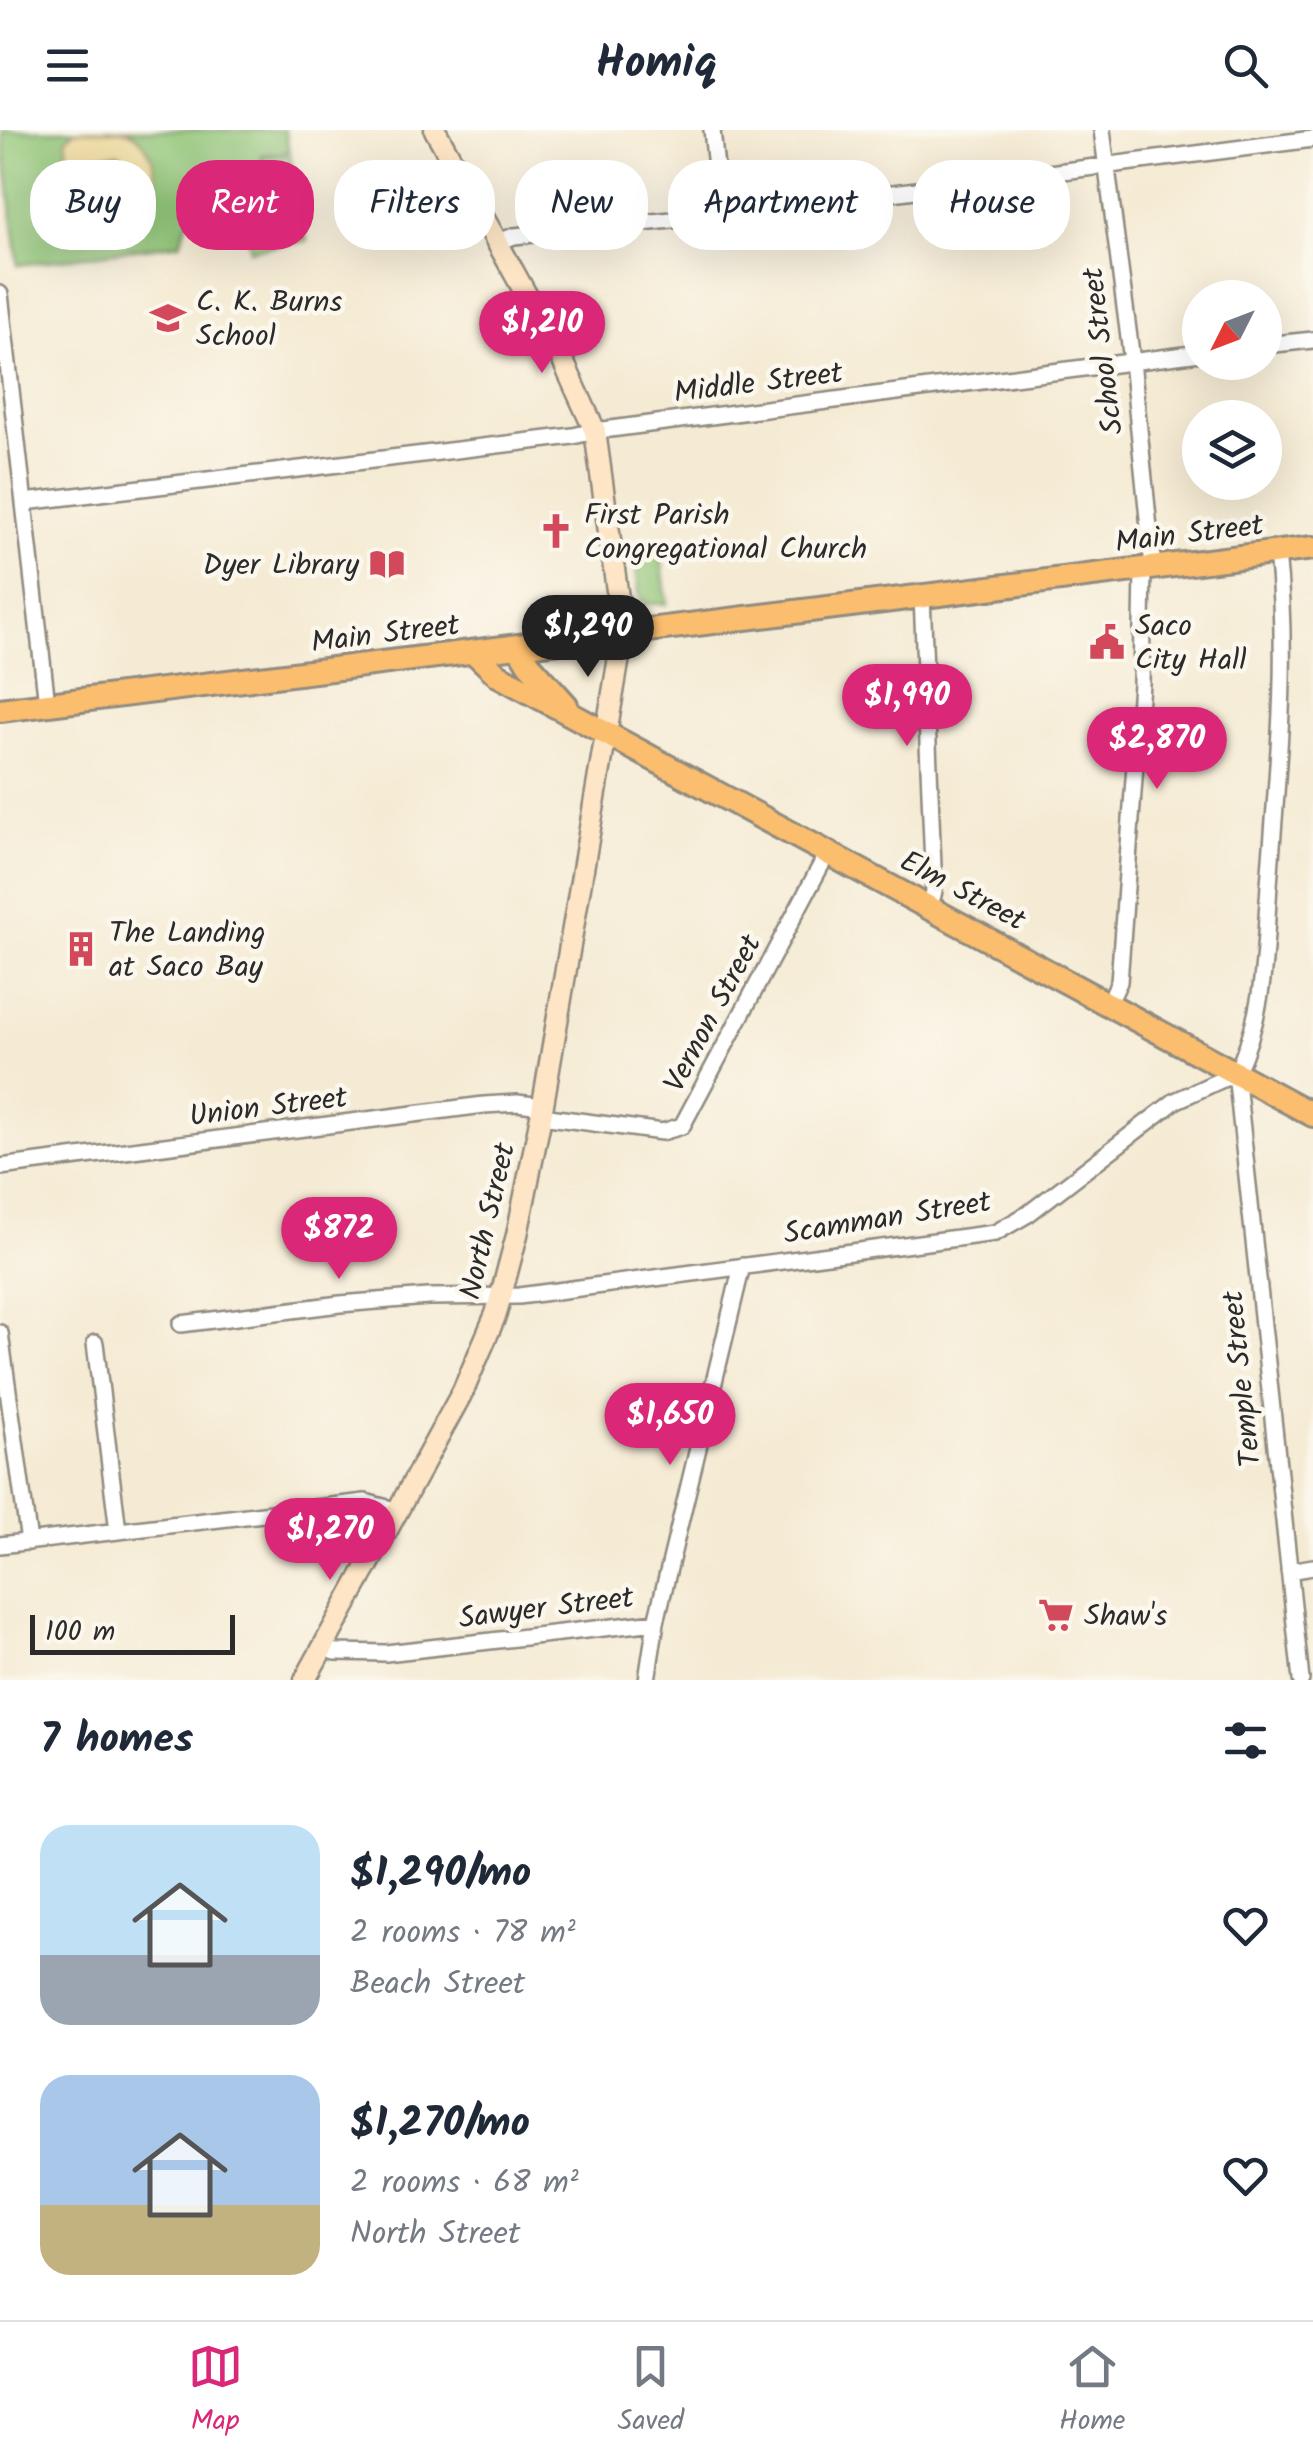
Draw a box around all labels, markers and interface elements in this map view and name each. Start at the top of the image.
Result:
text: Homiq [596,29,717,101]
icon: menu [40,38,95,93]
icon: search [1218,38,1273,93]
chip: Buy [30,160,156,250]
chip: Rent [176,160,314,250]
chip: Filters [334,160,495,250]
chip: New [515,160,648,250]
chip: Apartment [668,160,893,250]
chip: House [913,160,1070,250]
street label: School Street [1070,264,1138,437]
place label: C. K. Burns School [196,279,342,361]
north arrow [1182,280,1282,380]
map controls [1182,280,1282,500]
pin: $1,210 [461,291,623,376]
text: $1,210 [501,298,583,349]
school or university icon: C. K. Burns School [149,299,187,337]
street label: Middle Street [671,350,846,418]
button: layers [1182,400,1282,500]
place label: First Parish Congregational Church [584,492,867,574]
street label: Main Street [1112,502,1266,568]
church icon: First Parish Congregational Church [537,512,575,550]
place label: Dyer Library [203,542,360,590]
library icon: Dyer Library [368,545,406,583]
pin: $1,290 [507,595,669,680]
street label: Main Street [308,602,462,668]
text: $1,290 [544,602,632,653]
place label: Saco City Hall [1135,603,1247,685]
public building icon: Saco City Hall [1088,623,1126,661]
pin: $1,990 [826,664,988,749]
text: $1,990 [864,671,950,722]
pin: $2,870 [1076,707,1238,792]
text: $2,870 [1109,714,1205,765]
street label: Elm Street [890,838,1034,945]
place label: The Landing at Saco Bay [109,910,265,992]
street label: Vernon Street [652,926,776,1102]
building icon: The Landing at Saco Bay [62,930,100,968]
street label: Union Street [187,1074,350,1141]
street label: North Street [448,1138,530,1305]
street label: Scamman Street [780,1179,995,1259]
pin: $872 [280,1197,398,1282]
text: $872 [303,1204,375,1255]
street label: Temple Street [1210,1288,1276,1469]
pin: $1,650 [589,1383,751,1468]
text: $1,650 [627,1390,713,1441]
pin: $1,270 [249,1498,411,1583]
text: $1,270 [286,1505,374,1556]
street label: Sawyer Street [456,1574,637,1644]
place label: Shaw's [1084,1593,1168,1641]
supermarket icon: Shaw's [1037,1596,1075,1634]
scale bar [30,1610,235,1654]
text: 100 m [45,1610,115,1655]
text: 7 homes [40,1707,193,1774]
icon: filters [1218,1713,1273,1768]
text: $1,290/mo [350,1841,531,1908]
icon: home [120,1865,240,1985]
icon: heart [1218,1898,1273,1953]
text: 2 rooms · 78 m² [350,1908,576,1959]
text: Beach Street [350,1959,525,2010]
text: $1,270/mo [350,2091,530,2158]
icon: home [120,2115,240,2235]
icon: heart [1218,2148,1273,2203]
text: 2 rooms · 68 m² [350,2158,579,2209]
text: North Street [350,2209,520,2260]
tab: Map [188,2339,243,2444]
tab: Saved [618,2339,684,2444]
tab: Home [1059,2339,1125,2444]

